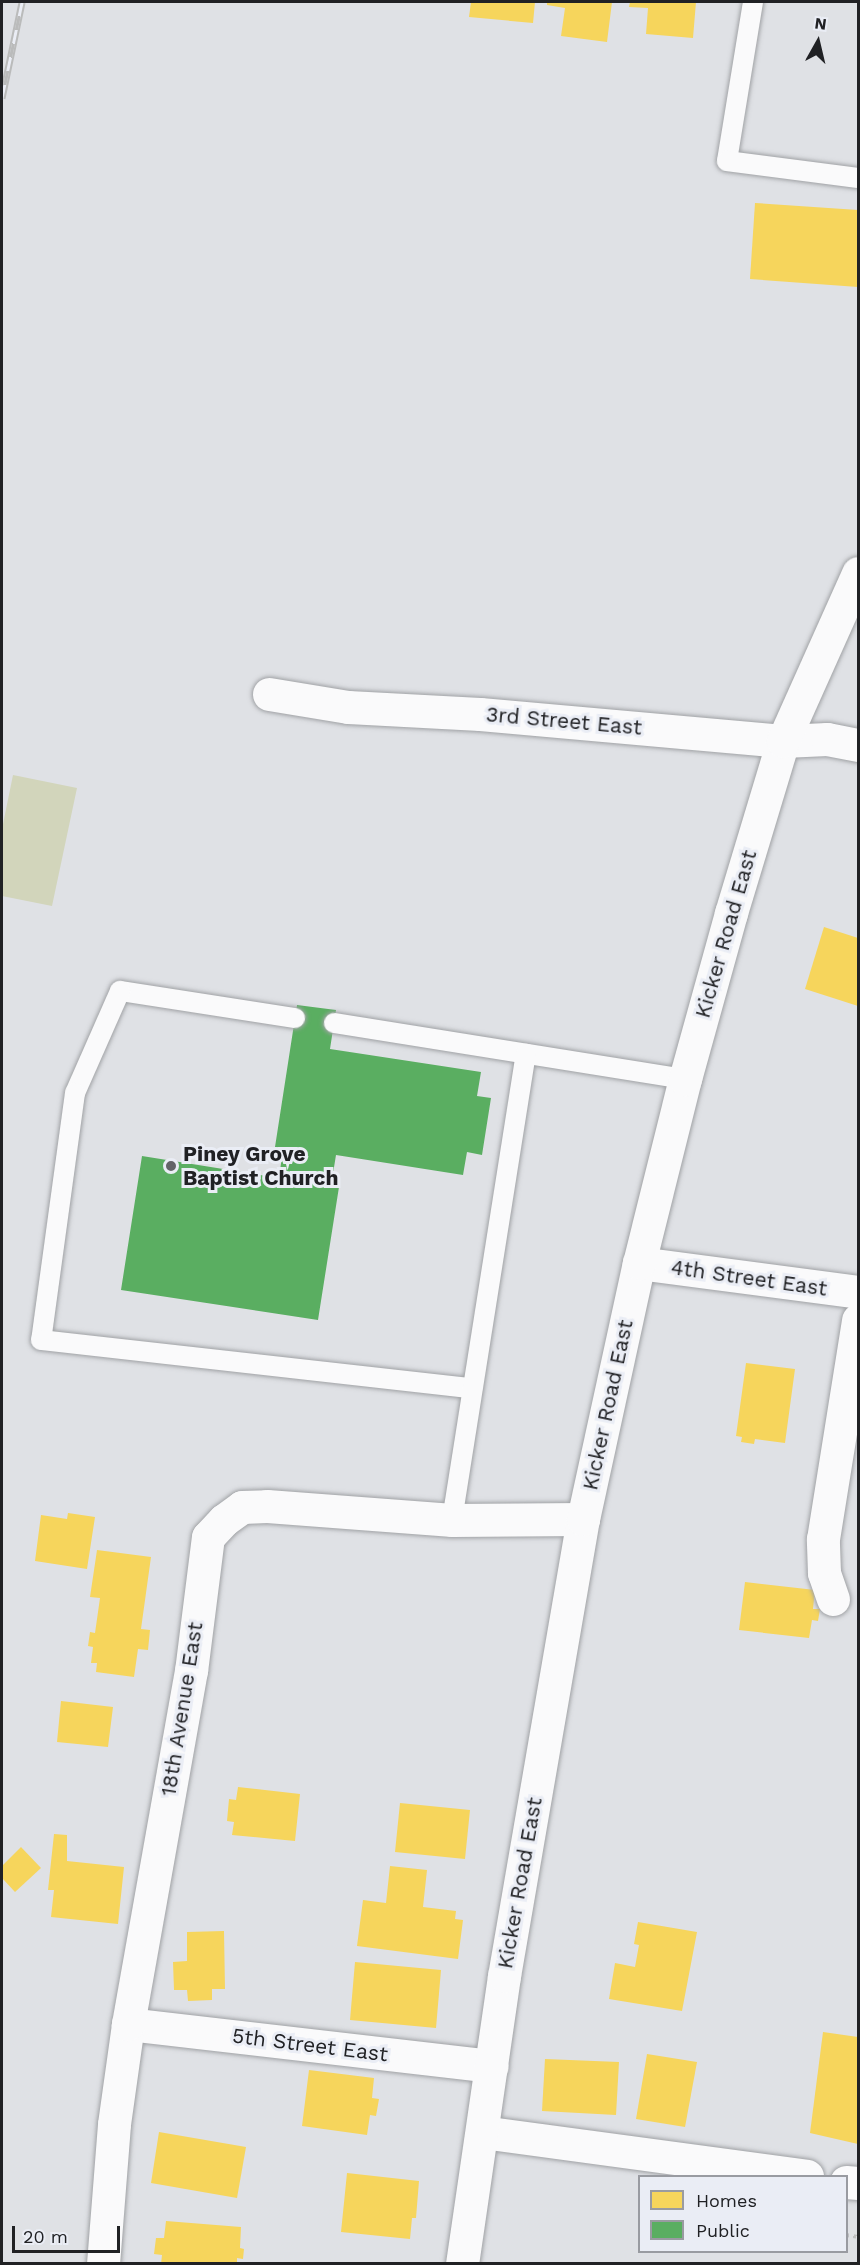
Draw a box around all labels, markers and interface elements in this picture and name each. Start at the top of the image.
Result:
north arrow [788,12,848,72]
text: N [813,13,828,34]
street label: 3rd Street East [485,702,643,740]
street label: Kicker Road East [690,847,762,1021]
place label: Piney Grove Baptist Church [183,1141,338,1191]
marker: Piney Grove Baptist Church [164,1159,178,1173]
street label: 4th Street East [669,1255,829,1301]
street label: Kicker Road East [578,1317,638,1493]
street label: 18th Avenue East [156,1620,208,1798]
street label: Kicker Road East [492,1795,548,1971]
street label: 5th Street East [231,2023,389,2067]
legend [638,2175,848,2253]
text: Homes [696,2190,757,2211]
scale bar [15,2214,123,2252]
text: Public [696,2220,750,2241]
text: 20 m [23,2226,68,2247]

